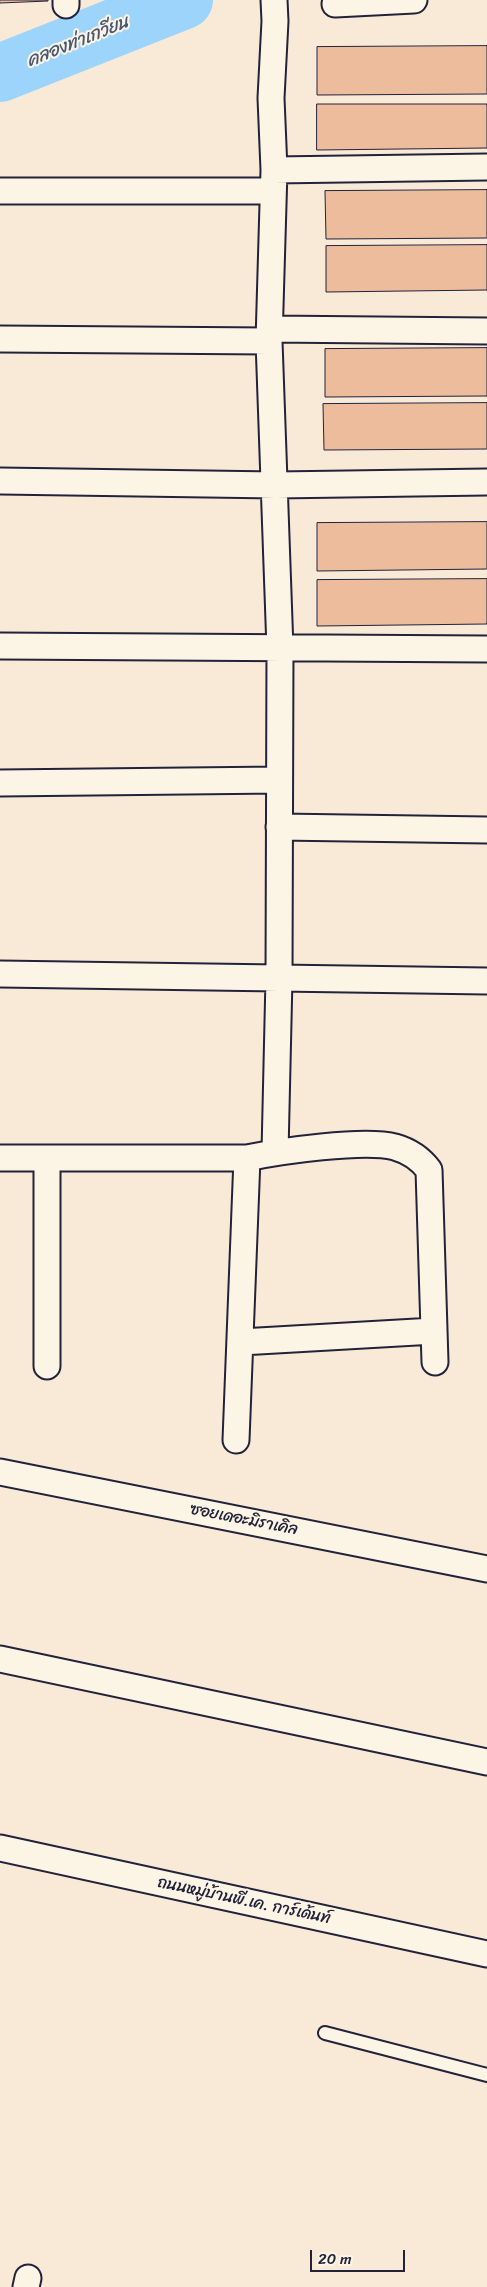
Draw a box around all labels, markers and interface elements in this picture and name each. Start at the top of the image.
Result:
water label: คลองท่าเกวียน [24,12,132,72]
street label: ซอยเดอะมิราเคิล [188,1500,300,1540]
street label: ถนนหมู่บ้านพี.เค. การ์เด้นท์ [156,1873,332,1929]
scale bar [312,2240,407,2272]
text: 20 m [318,2246,352,2272]

